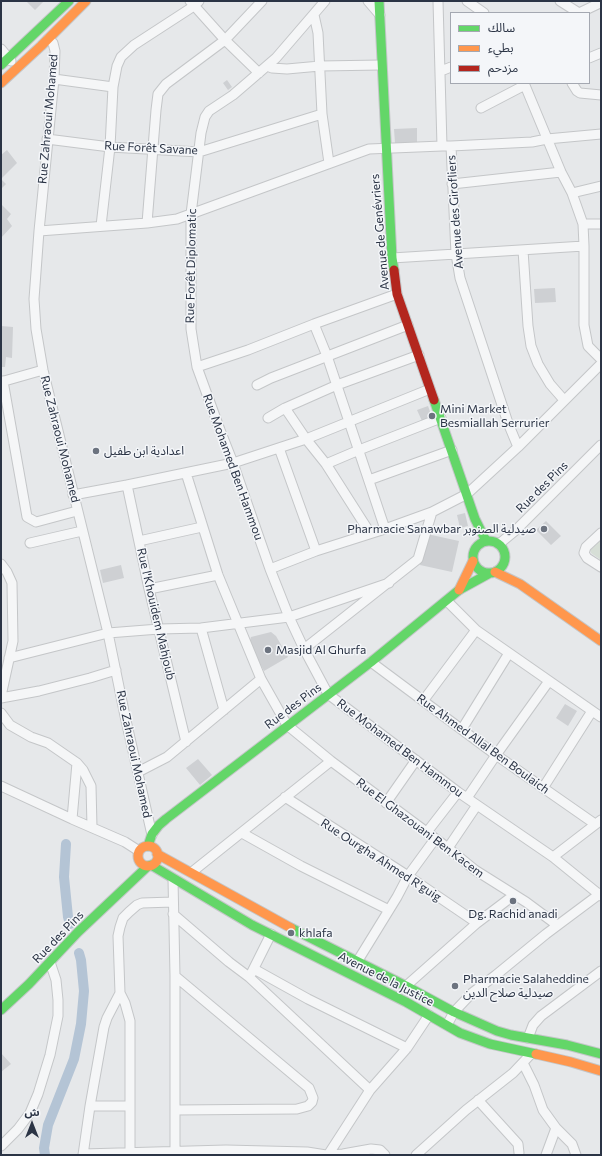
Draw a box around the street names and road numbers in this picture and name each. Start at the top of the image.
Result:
street label: Rue Zahraoui Mohamed [35,54,61,184]
street label: Rue Forêt Savane [104,138,198,158]
street label: Avenue des Girofliers [444,155,466,269]
street label: Avenue de Genévriers [368,173,392,291]
street label: Rue Forêt Diplomatic [183,208,199,324]
street label: Rue Zahraoui Mohamed [37,374,83,504]
street label: Rue Mohamed Ben Hammou [200,392,266,542]
street label: Rue des Pins [513,458,571,516]
street label: Rue l'Khouidem Mahjoub [134,546,178,682]
street label: Rue des Pins [262,680,324,732]
street label: Rue Zahraoui Mohamed [113,689,155,819]
street label: Rue Ahmed Allal Ben Boulaich [414,691,552,797]
street label: Rue Mohamed Ben Hammou [334,696,466,800]
street label: Rue El Ghazouani Ben Kacem [353,775,487,881]
street label: Rue Ourgha Ahmed R'guig [318,816,444,904]
street label: Rue des Pins [29,908,87,966]
street label: Avenue de la Justice [336,949,436,1009]

